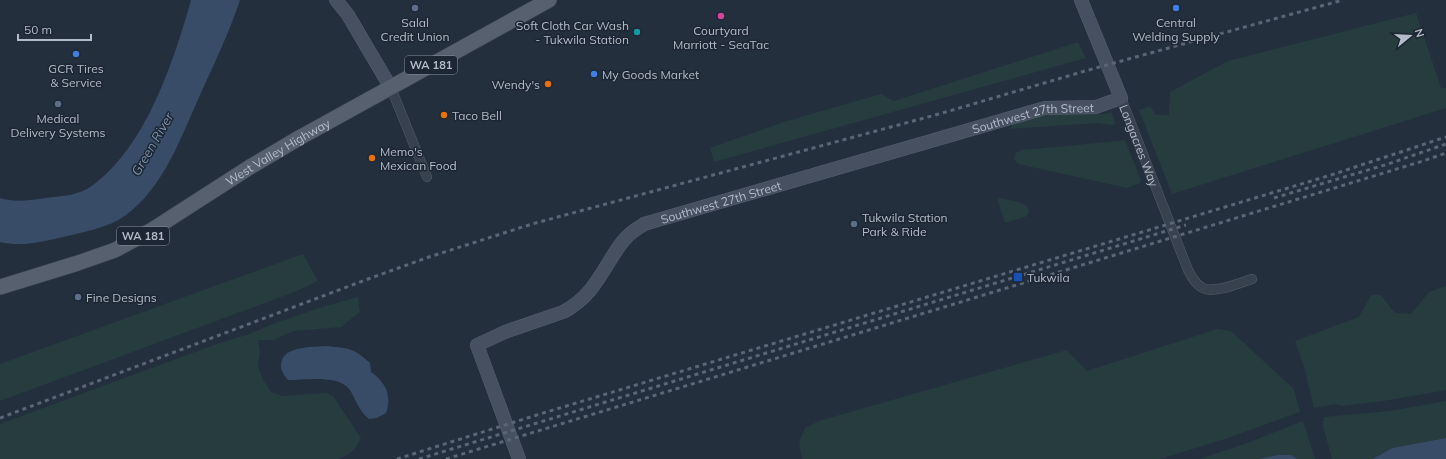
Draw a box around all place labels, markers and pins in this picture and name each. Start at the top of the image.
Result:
marker: Salal Credit Union [410,3,420,13]
marker: Central Welding Supply [1171,3,1181,13]
marker: Courtyard Marriott - SeaTac [716,11,726,21]
place label: Salal Credit Union [381,15,449,44]
place label: Central Welding Supply [1132,15,1220,44]
place label: Soft Cloth Car Wash - Tukwila Station [516,18,629,47]
place label: Courtyard Marriott - SeaTac [673,23,769,52]
marker: Soft Cloth Car Wash - Tukwila Station [632,27,642,37]
marker: GCR Tires & Service [71,49,81,59]
place label: GCR Tires & Service [48,61,104,90]
place label: My Goods Market [602,67,699,82]
marker: My Goods Market [589,69,599,79]
place label: Wendy's [492,77,540,92]
marker: Wendy's [543,79,553,89]
marker: Medical Delivery Systems [53,99,63,109]
place label: Taco Bell [452,108,502,123]
marker: Taco Bell [439,110,449,120]
place label: Medical Delivery Systems [11,111,106,140]
place label: Memo's Mexican Food [380,144,457,173]
marker: Memo's Mexican Food [367,153,377,163]
place label: Tukwila Station Park & Ride [862,210,948,239]
marker: Tukwila Station Park & Ride [849,219,859,229]
place label: Tukwila [1027,270,1070,285]
marker: Tukwila [1012,271,1024,283]
place label: Fine Designs [86,290,157,305]
marker: Fine Designs [73,292,83,302]

